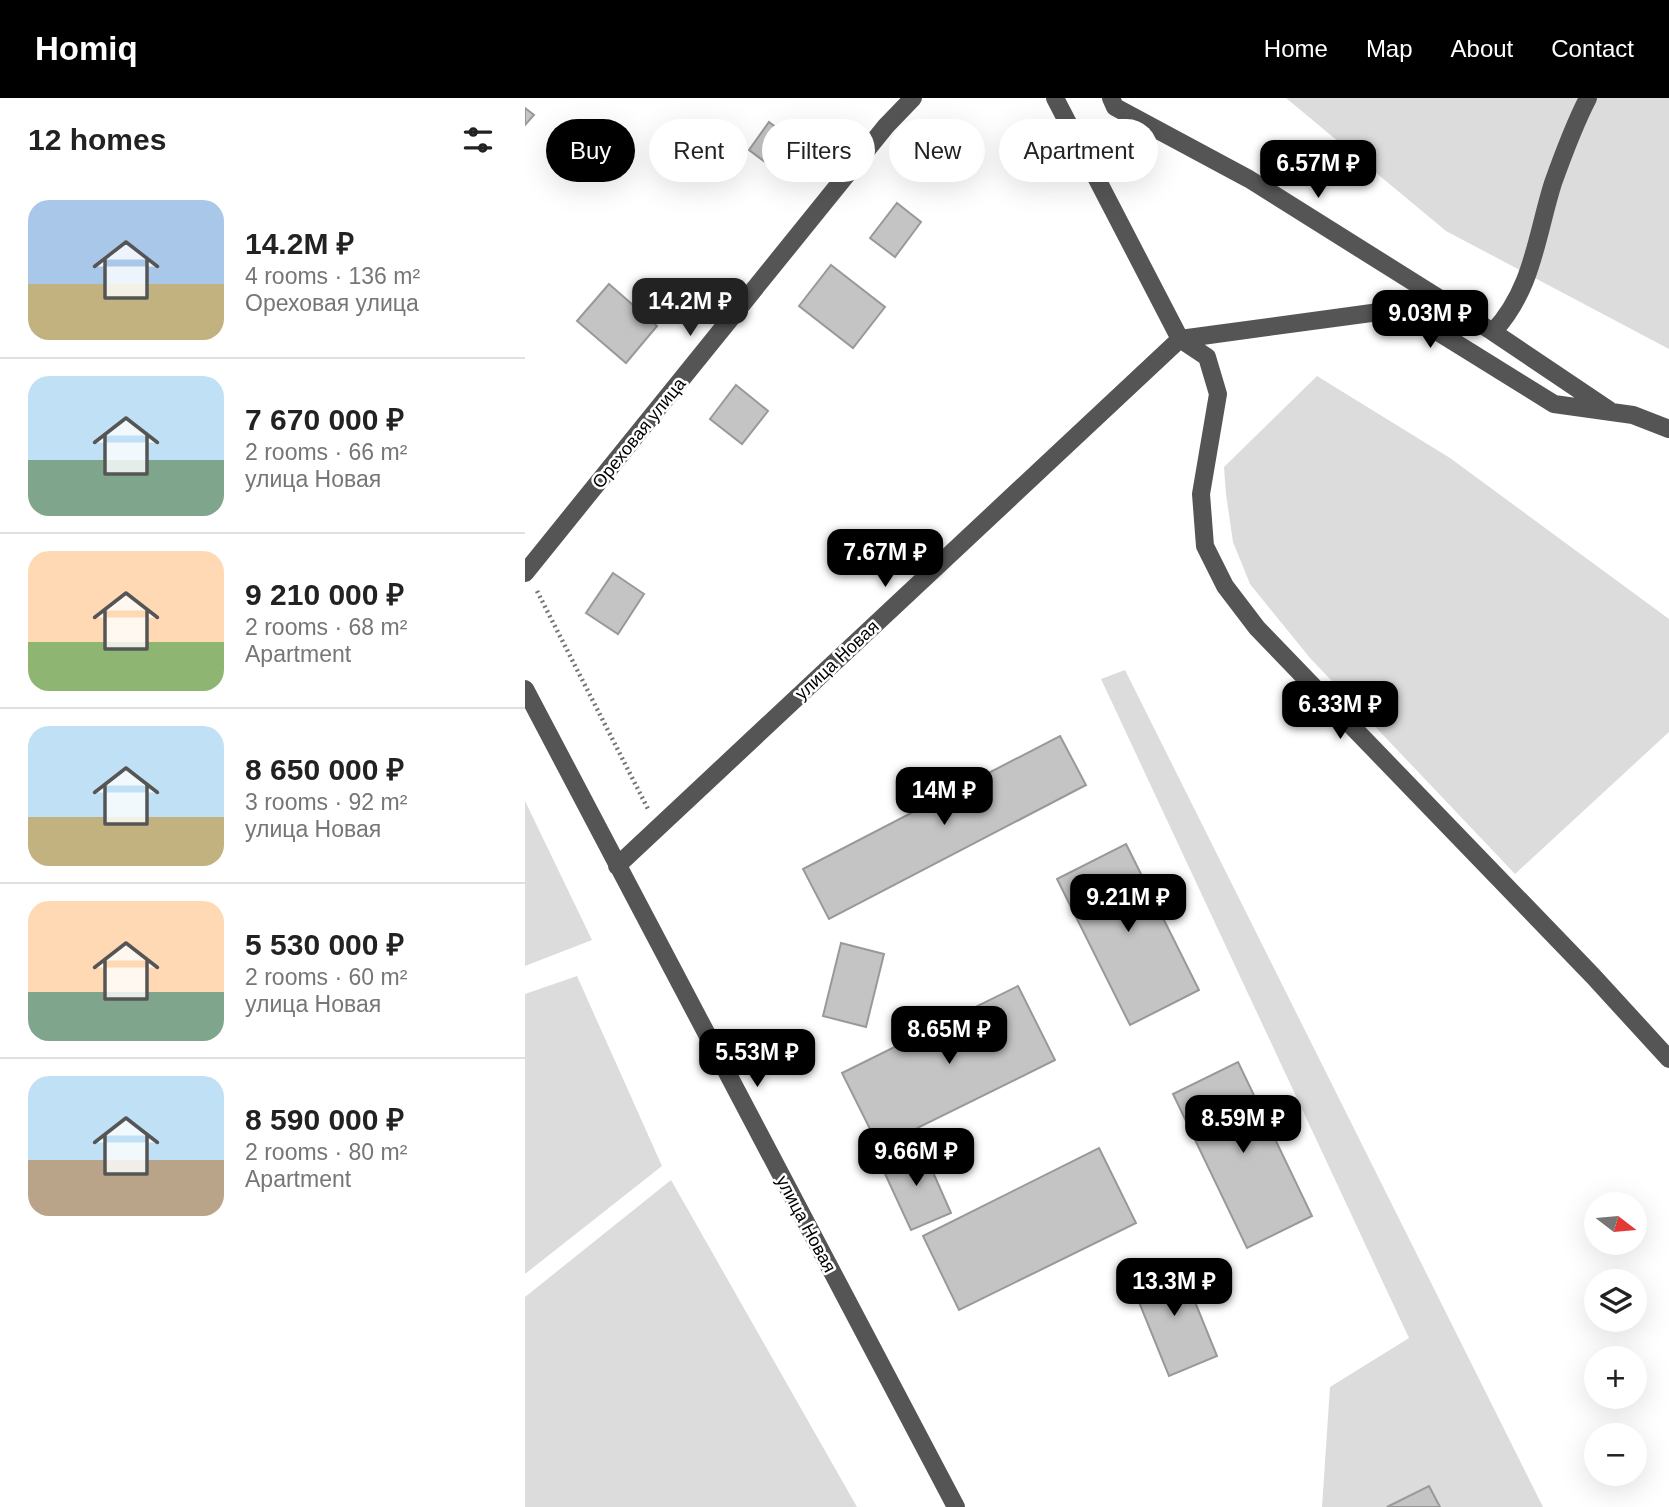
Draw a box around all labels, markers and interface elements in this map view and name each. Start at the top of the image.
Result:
text: Homiq [35,30,138,67]
text: Home [1264,35,1328,62]
text: Map [1366,35,1413,62]
text: About [1451,35,1513,62]
text: Contact [1551,35,1634,62]
chip: Buy [546,119,635,182]
chip: Rent [649,119,748,182]
chip: Filters [762,119,875,182]
chip: New [889,119,985,182]
chip: Apartment [999,119,1158,182]
icon: filters [459,121,497,159]
text: 12 homes [28,123,166,156]
pin: 6.57M ₽ [1253,140,1383,200]
text: 6.57M ₽ [1276,150,1360,176]
text: 14.2M ₽ [245,227,354,260]
icon: home [84,228,168,312]
text: 4 rooms · 136 m² [245,263,420,289]
pin: 14.2M ₽ [625,278,755,338]
text: 14.2M ₽ [648,288,732,314]
text: Ореховая улица [245,290,419,316]
pin: 9.03M ₽ [1365,290,1495,350]
text: 9.03M ₽ [1388,300,1472,326]
street label: Ореховая улица [588,373,690,492]
text: 7 670 000 ₽ [245,403,404,436]
icon: home [84,404,168,488]
text: 2 rooms · 66 m² [245,439,407,465]
text: улица Новая [245,466,381,492]
pin: 7.67M ₽ [820,530,950,589]
text: 7.67M ₽ [843,539,927,565]
text: 9 210 000 ₽ [245,578,404,611]
icon: home [84,579,168,663]
text: 2 rooms · 68 m² [245,614,407,640]
street label: улица Новая [791,616,883,704]
text: Apartment [245,641,351,667]
pin: 6.33M ₽ [1275,682,1405,741]
text: 6.33M ₽ [1298,691,1382,717]
text: 8 650 000 ₽ [245,753,404,786]
icon: home [84,754,168,838]
pin: 14M ₽ [895,768,993,827]
text: 14M ₽ [912,777,976,803]
text: 3 rooms · 92 m² [245,789,407,815]
text: улица Новая [245,816,381,842]
pin: 9.21M ₽ [1063,874,1193,934]
text: 9.21M ₽ [1086,884,1170,910]
text: 5 530 000 ₽ [245,928,404,961]
icon: home [84,929,168,1013]
text: 2 rooms · 60 m² [245,964,407,990]
text: улица Новая [245,991,381,1017]
pin: 8.65M ₽ [884,1006,1014,1066]
text: 8.65M ₽ [907,1016,991,1042]
pin: 5.53M ₽ [692,1030,822,1089]
text: 5.53M ₽ [715,1039,799,1065]
pin: 8.59M ₽ [1178,1096,1308,1155]
text: 8 590 000 ₽ [245,1103,404,1136]
icon: home [84,1104,168,1188]
text: 8.59M ₽ [1201,1105,1285,1131]
pin: 9.66M ₽ [851,1128,981,1188]
text: 9.66M ₽ [874,1138,958,1164]
text: 2 rooms · 80 m² [245,1139,407,1165]
text: Apartment [245,1166,351,1192]
street label: улица Новая [772,1172,840,1276]
north arrow [1584,1192,1647,1255]
map controls [1584,1192,1647,1486]
pin: 13.3M ₽ [1109,1258,1239,1318]
text: 13.3M ₽ [1132,1268,1216,1294]
button: layers [1584,1269,1647,1332]
button: + [1584,1346,1647,1409]
button: − [1584,1423,1647,1486]

